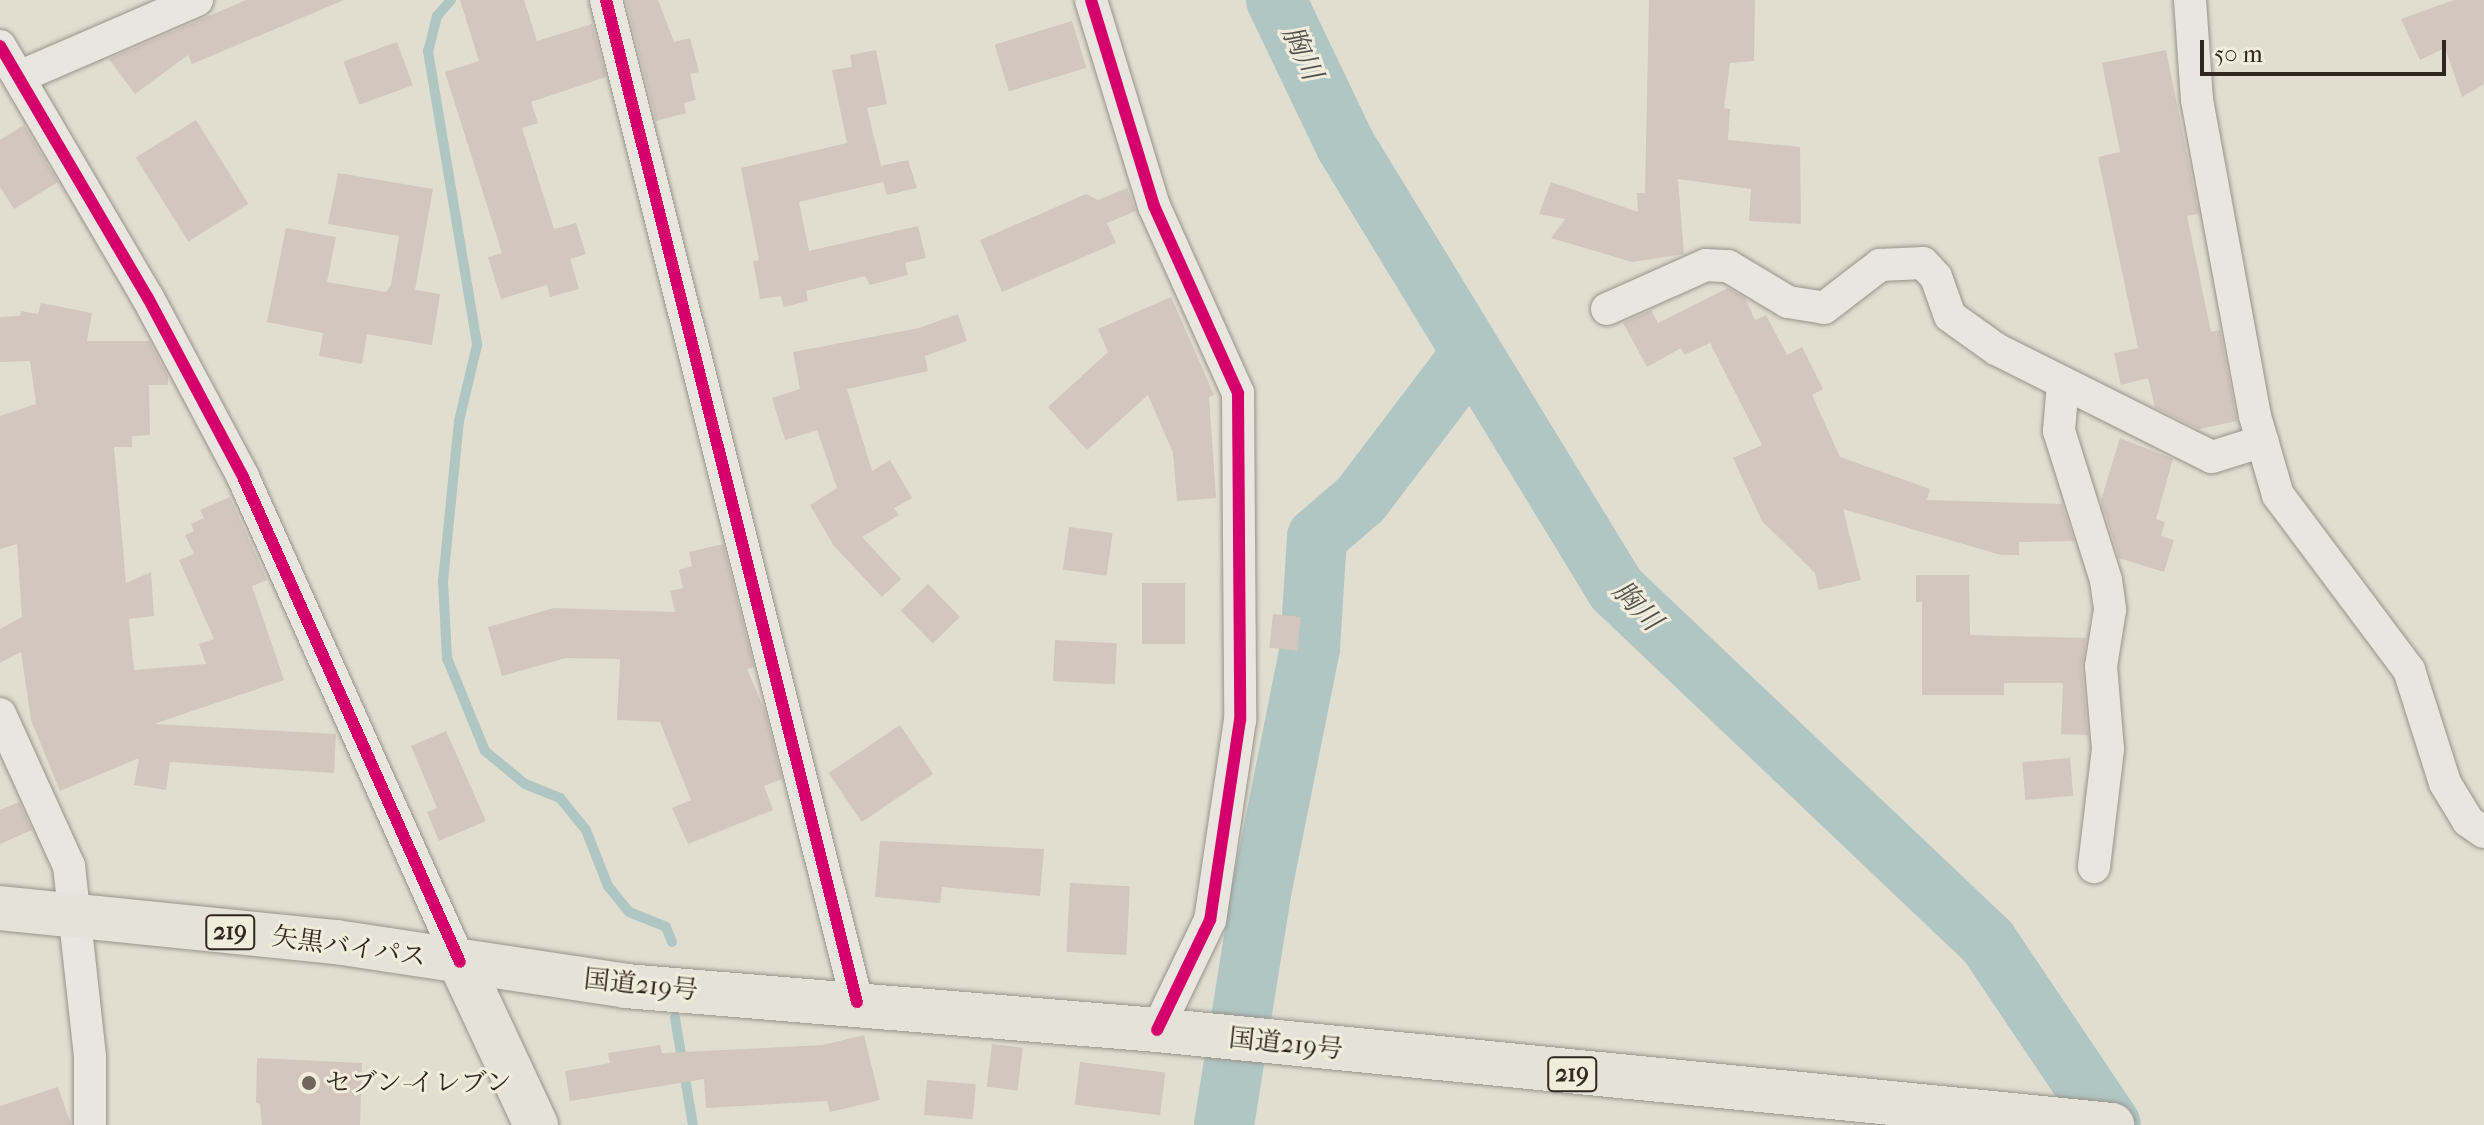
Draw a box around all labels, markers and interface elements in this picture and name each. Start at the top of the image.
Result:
water label: 胸川 [1275,21,1329,85]
scale bar [2204,24,2450,74]
text: 50 m [2214,40,2263,68]
water label: 胸川 [1605,574,1669,638]
road number: 219 [204,912,256,952]
street label: 矢黒バイパス [270,921,428,973]
street label: 国道219号 [583,964,699,1006]
street label: 国道219号 [1228,1023,1344,1065]
road number: 219 [1546,1054,1598,1094]
place label: セブン-イレブン [325,1067,514,1099]
marker: セブン-イレブン [300,1074,318,1092]

